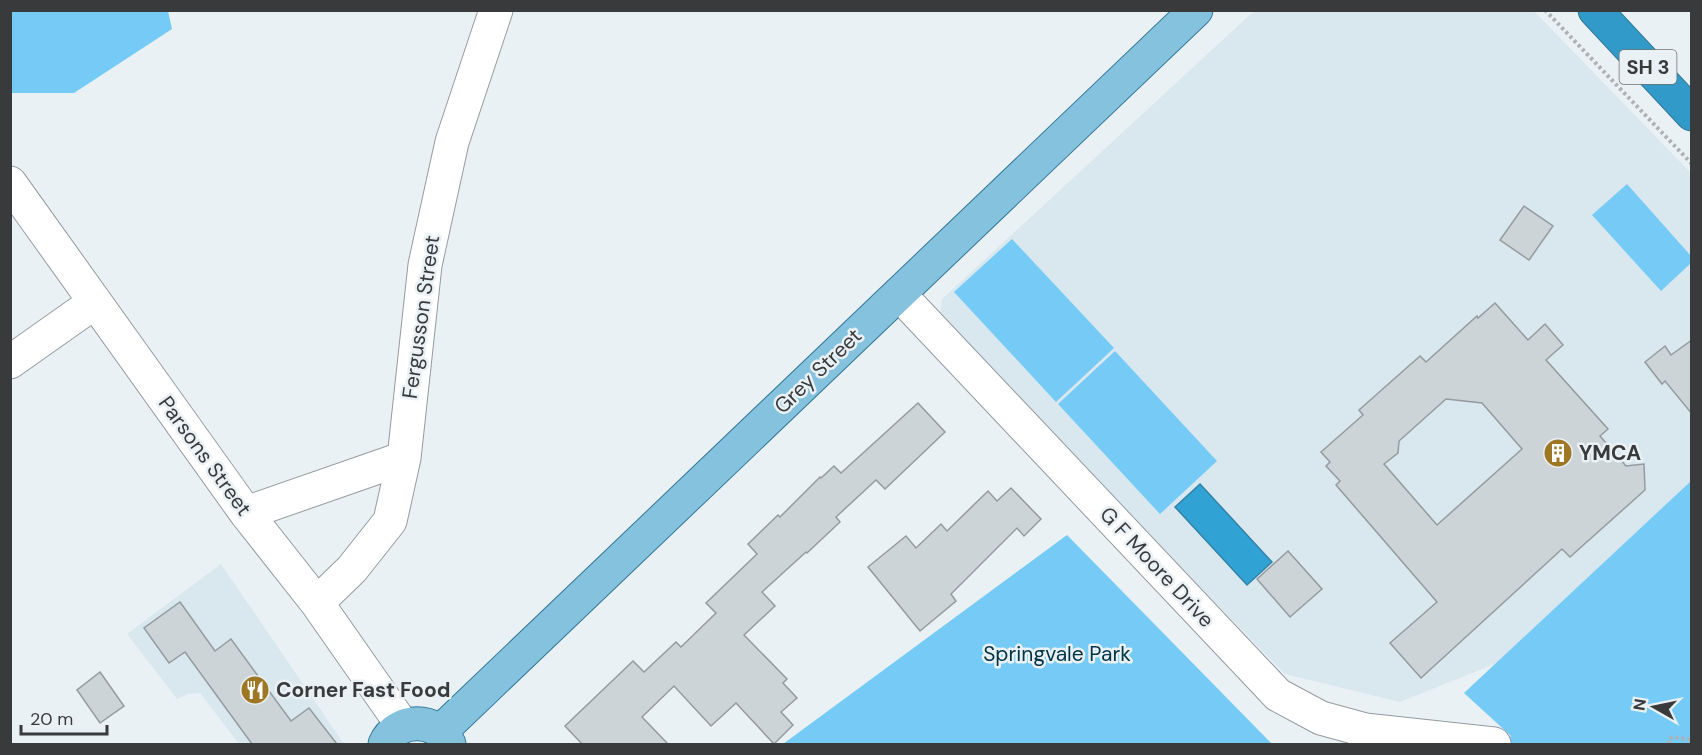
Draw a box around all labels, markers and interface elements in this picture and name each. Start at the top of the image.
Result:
road number: SH 3 [1620,50,1676,84]
street label: Fergusson Street [396,234,446,400]
street label: Grey Street [768,322,868,420]
street label: Parsons Street [152,390,258,522]
building icon: YMCA [1542,437,1574,469]
place label: YMCA [1579,439,1641,467]
street label: G F Moore Drive [1094,501,1220,633]
park label: Springvale Park [983,640,1131,668]
restaurant icon: Corner Fast Food [239,674,271,706]
place label: Corner Fast Food [276,676,450,704]
north arrow [1624,677,1684,737]
text: N [1628,697,1651,712]
scale bar [21,698,106,736]
text: 20 m [30,707,73,731]

